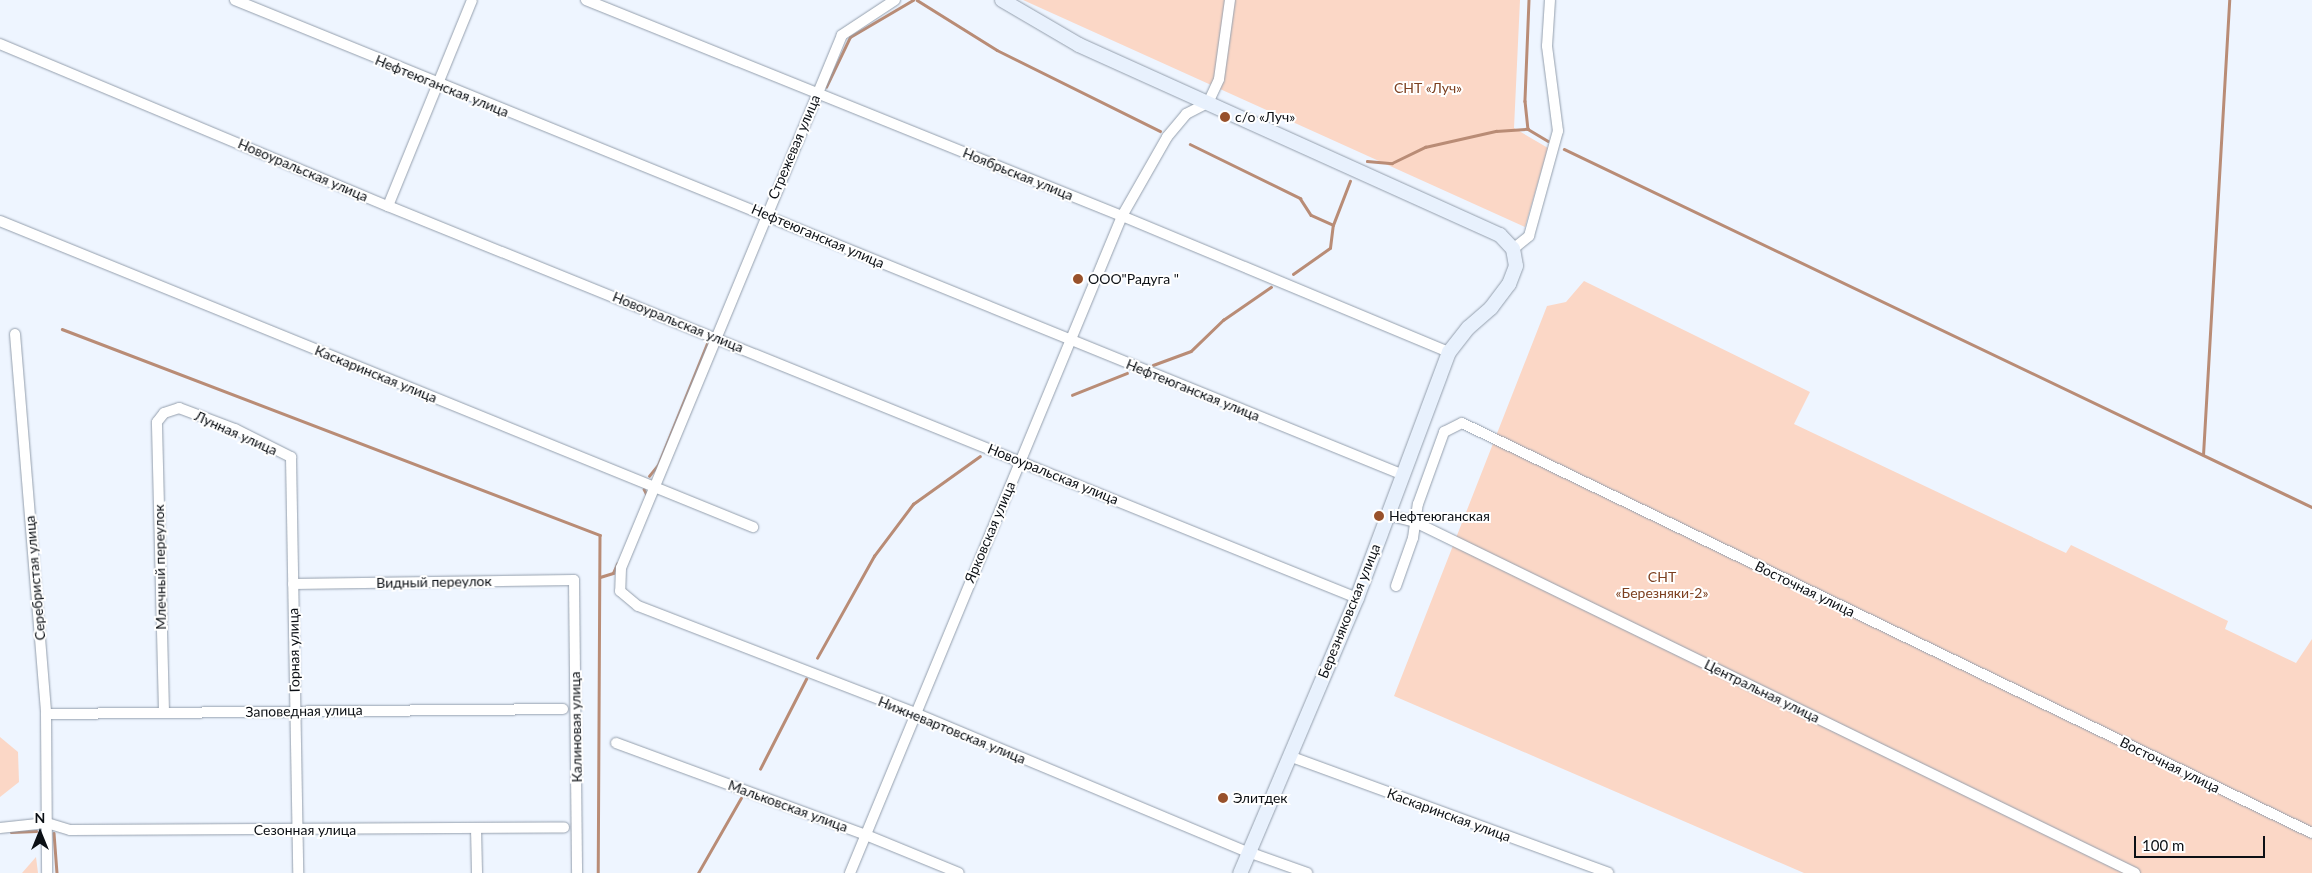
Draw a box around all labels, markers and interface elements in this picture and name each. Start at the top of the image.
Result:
street label: Нефтеюганская улица [373,51,511,121]
park label: СНТ «Луч» [1394,80,1462,96]
street label: Стрежевая улица [764,92,824,202]
place label: с/о «Луч» [1235,109,1295,125]
marker: с/о «Луч» [1219,111,1231,123]
street label: Новоуральская улица [235,135,371,205]
street label: Ноябрьская улица [960,144,1076,204]
street label: Нефтеюганская улица [749,200,887,272]
place label: ООО"Радуга " [1088,271,1179,287]
marker: ООО"Радуга " [1072,273,1084,285]
street label: Новоуральская улица [610,288,746,356]
street label: Каскаринская улица [312,342,440,406]
street label: Нефтеюганская улица [1124,355,1262,425]
street label: Лунная улица [192,407,280,459]
street label: Новоуральская улица [985,440,1121,508]
street label: Ярковская улица [961,479,1019,585]
street label: Млечный переулок [151,504,169,630]
place label: Нефтеюганская [1389,508,1490,524]
marker: Нефтеюганская [1373,510,1385,522]
street label: Серебристая улица [21,515,49,641]
street label: Березняковская улица [1314,541,1384,681]
street label: Восточная улица [1752,558,1858,620]
park label: СНТ «Березняки-2» [1616,569,1708,602]
street label: Видный переулок [376,573,492,591]
street label: Горная улица [285,608,303,692]
street label: Центральная улица [1702,656,1822,726]
street label: Калиновая улица [567,671,585,783]
street label: Нижневартовская улица [876,693,1028,767]
street label: Заповедная улица [245,702,363,720]
street label: Восточная улица [2117,734,2223,796]
street label: Мальковская улица [726,777,850,835]
street label: Каскаринская улица [1385,785,1513,845]
place label: Элитдек [1233,790,1288,806]
marker: Элитдек [1217,792,1229,804]
north arrow [15,808,65,858]
text: N [35,809,45,826]
street label: Сезонная улица [254,822,356,838]
scale bar [2137,826,2268,858]
text: 100 m [2142,836,2184,854]

